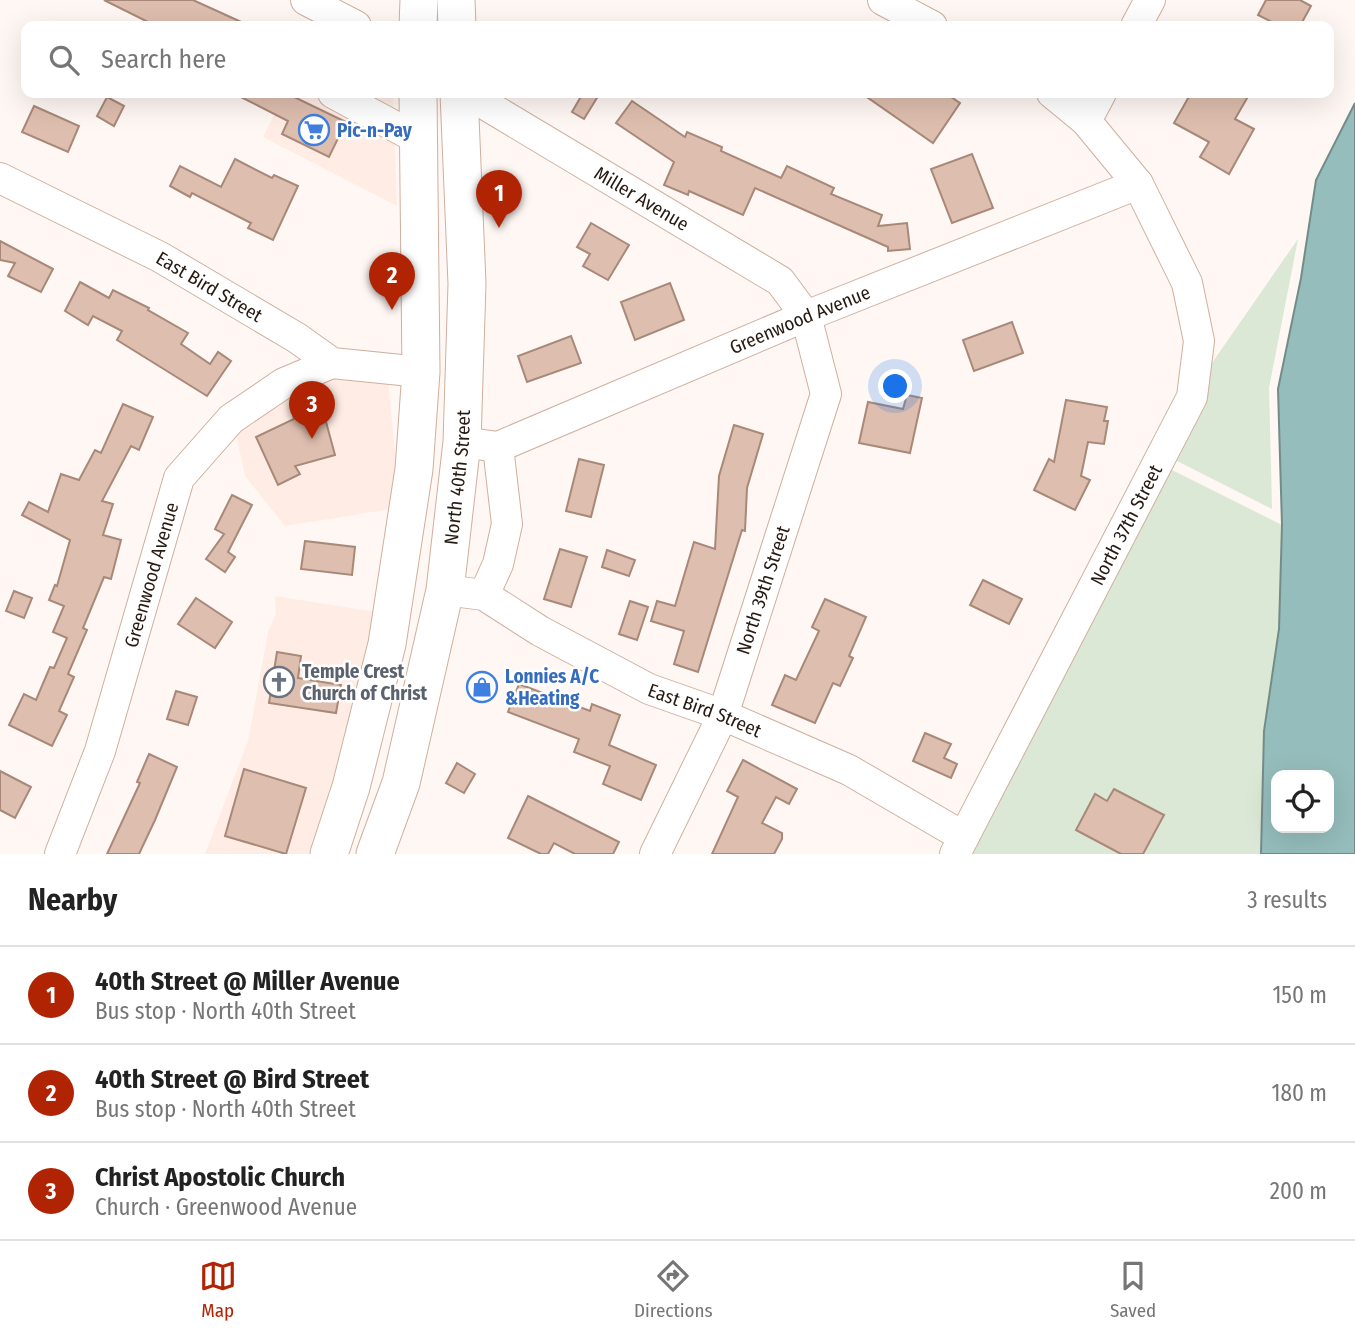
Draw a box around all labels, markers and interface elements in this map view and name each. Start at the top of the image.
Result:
search box [21,21,1334,98]
icon: search [45,41,83,79]
text: Search here [101,44,226,75]
supermarket icon: Pic-n-Pay [297,113,331,147]
place label: Pic-n-Pay [337,119,413,142]
street label: Miller Avenue [591,161,693,235]
pin: 1 [476,170,522,228]
street label: East Bird Street [152,246,267,327]
pin: 2 [369,252,415,310]
street label: Greenwood Avenue [726,280,873,359]
your location [878,369,912,403]
pin: 3 [289,381,335,439]
street label: North 40th Street [439,409,475,546]
street label: North 37th Street [1085,460,1167,589]
street label: Greenwood Avenue [119,499,183,650]
street label: North 39th Street [731,522,795,657]
place label: Temple Crest Church of Christ [302,660,427,705]
church icon: Temple Crest Church of Christ [262,665,296,699]
place label: Lonnies A/C &Heating [505,665,599,710]
shop icon: Lonnies A/C &Heating [465,670,499,704]
street label: East Bird Street [645,678,766,742]
map controls [1271,770,1334,833]
button: locate [1271,770,1334,833]
text: Nearby [28,882,117,918]
text: 3 results [1247,886,1327,914]
text: 40th Street @ Miller Avenue [95,966,400,997]
text: 1 [46,981,56,1009]
text: 150 m [1272,981,1327,1009]
text: Bus stop · North 40th Street [95,997,356,1025]
text: 40th Street @ Bird Street [95,1064,369,1095]
text: 2 [46,1079,56,1107]
text: 180 m [1271,1079,1327,1107]
text: Bus stop · North 40th Street [95,1095,356,1123]
text: Christ Apostolic Church [95,1162,345,1193]
text: 3 [46,1177,56,1205]
text: 200 m [1270,1177,1327,1205]
text: Church · Greenwood Avenue [95,1193,357,1221]
tab: Map [199,1257,237,1322]
tab: Directions [634,1257,713,1322]
tab: Saved [1110,1257,1156,1322]

